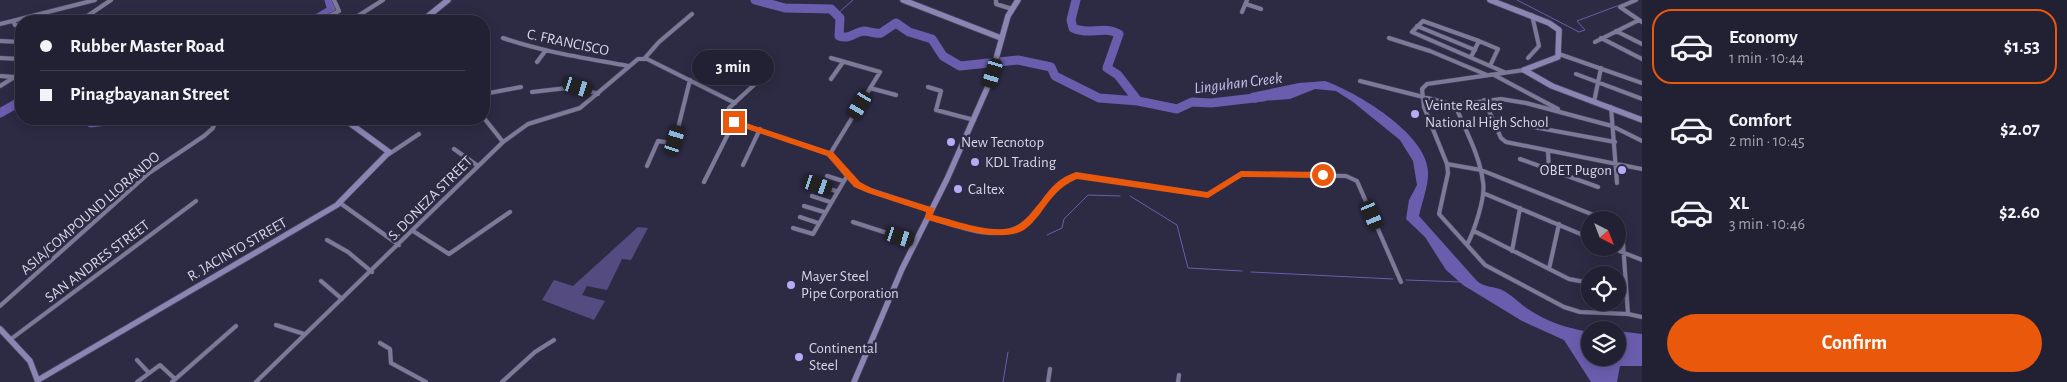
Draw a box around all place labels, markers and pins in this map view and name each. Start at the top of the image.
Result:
place label: Veinte Reales National High School [1425,98,1549,130]
marker: Veinte Reales National High School [1409,108,1421,120]
place label: New Tecnotop [961,135,1044,150]
marker: New Tecnotop [945,136,957,148]
place label: KDL Trading [985,155,1057,170]
marker: KDL Trading [969,156,981,168]
place label: OBET Pugon [1540,163,1612,178]
marker: OBET Pugon [1616,164,1628,176]
place label: Caltex [968,182,1005,197]
marker: Caltex [952,183,964,195]
place label: Mayer Steel Pipe Corporation [801,269,899,301]
marker: Mayer Steel Pipe Corporation [785,279,797,291]
place label: Continental Steel [809,341,878,373]
marker: Continental Steel [793,351,805,363]

